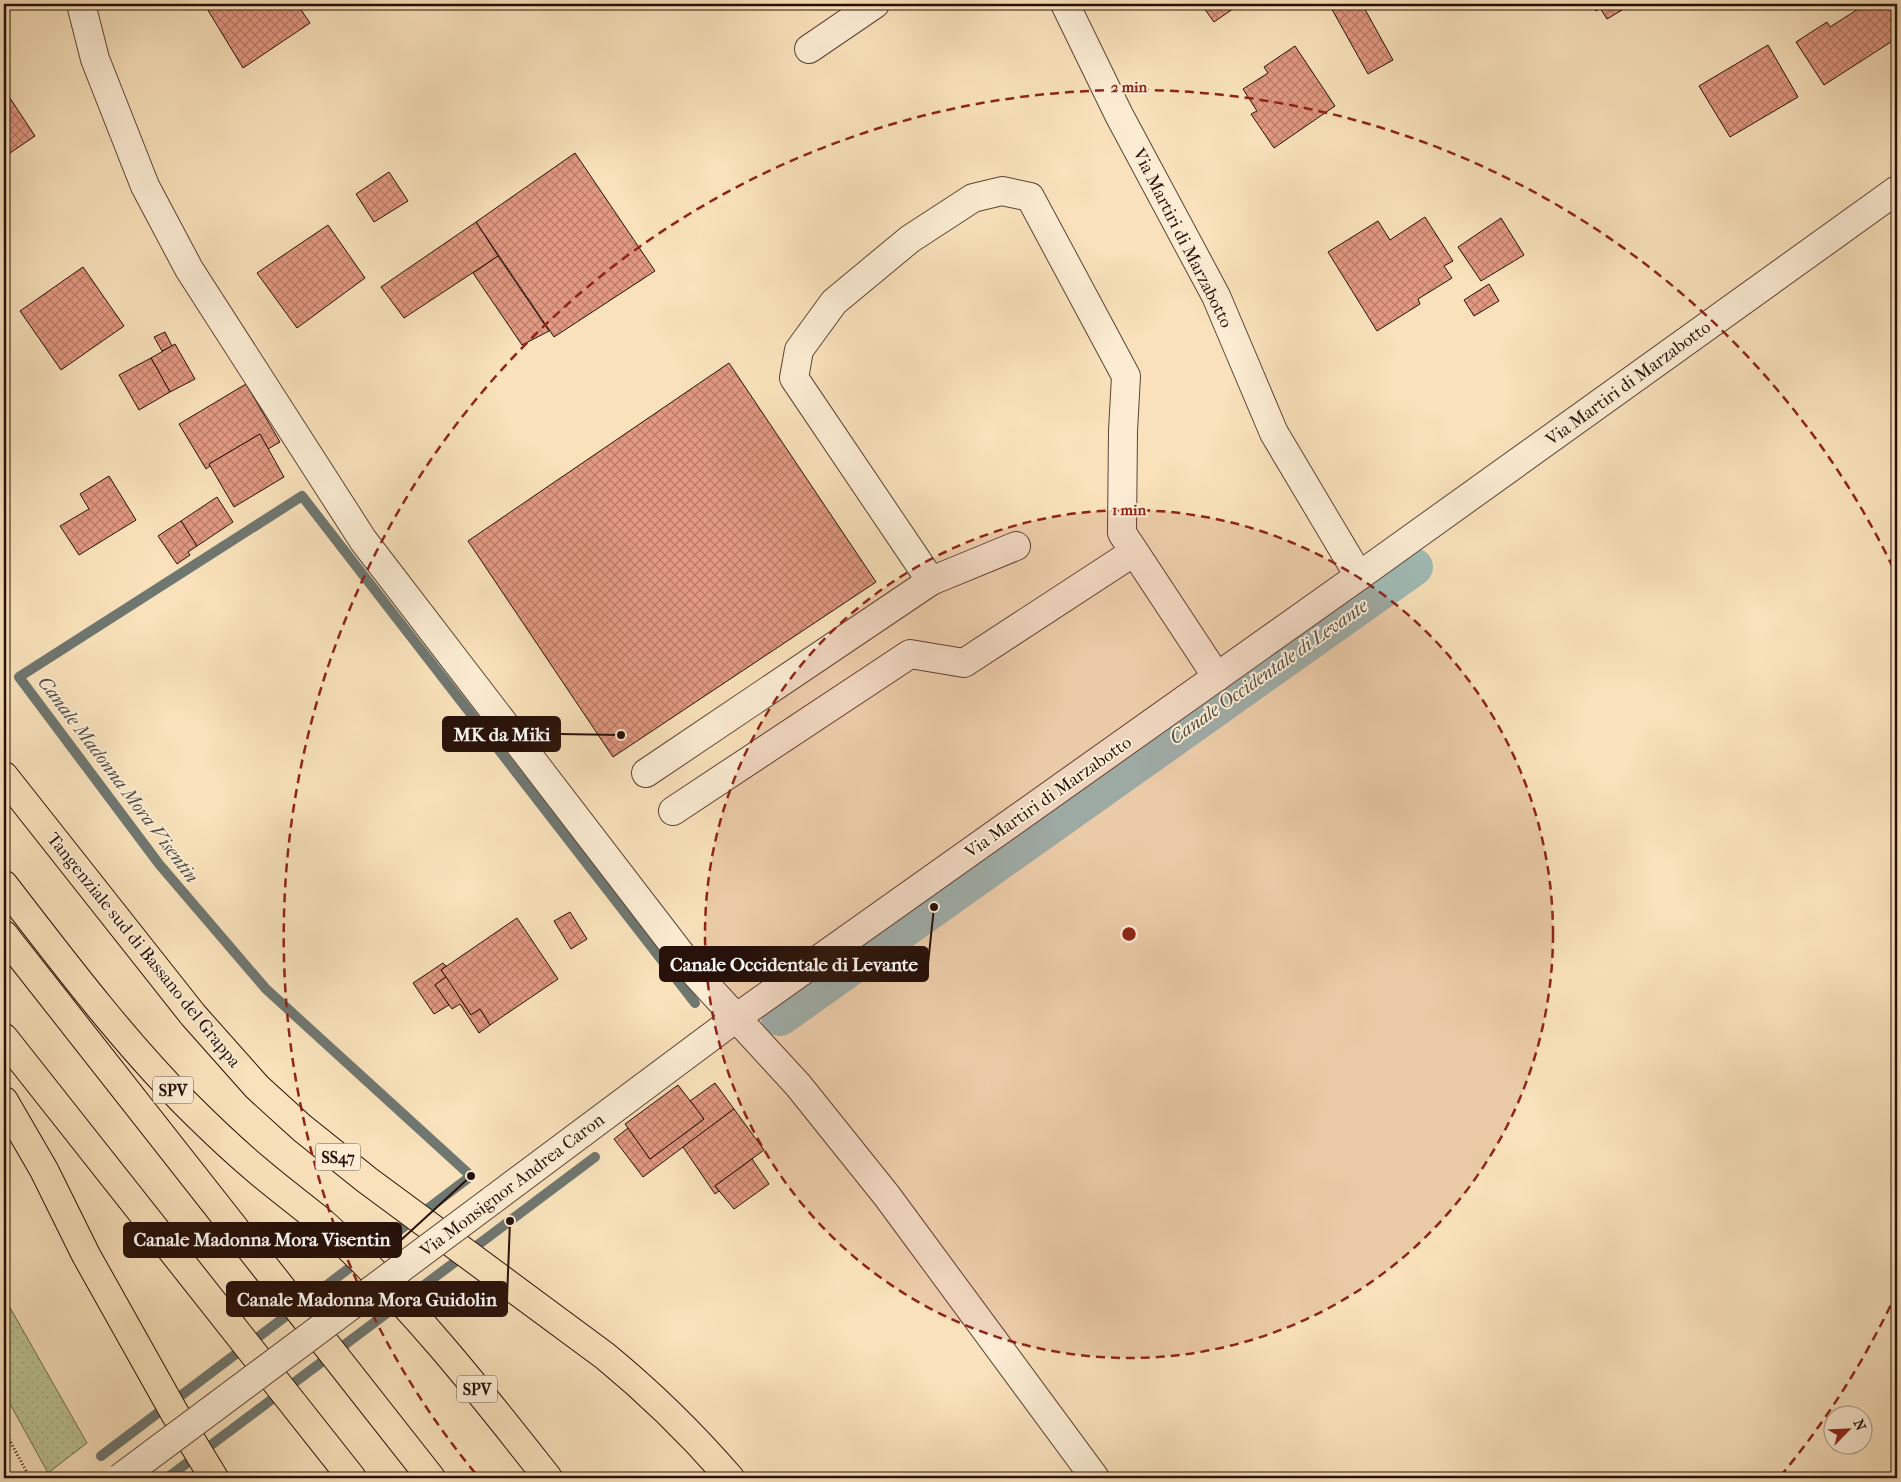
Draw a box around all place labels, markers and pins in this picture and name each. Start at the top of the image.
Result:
callout: MK da Miki [443,717,560,751]
centre of rings [1120,925,1138,943]
callout: Canale Occidentale di Levante [660,947,928,981]
callout: Canale Madonna Mora Visentin [124,1223,401,1257]
callout: Canale Madonna Mora Guidolin [227,1282,507,1316]

